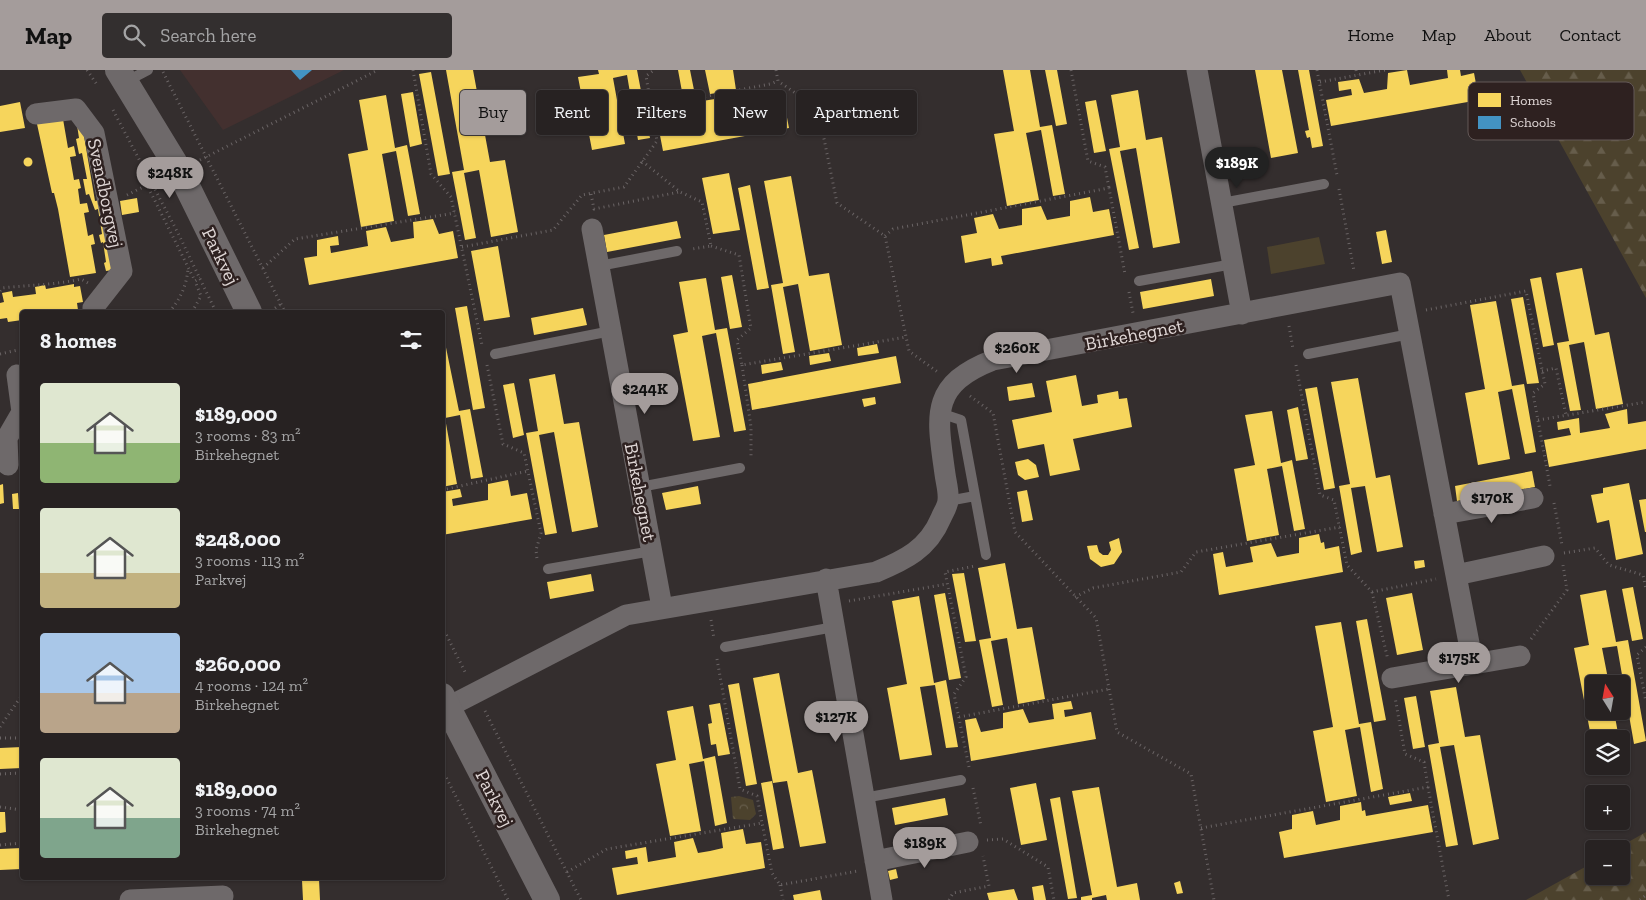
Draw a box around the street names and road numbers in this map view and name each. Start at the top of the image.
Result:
street label: Svendborgvej [83,136,128,250]
street label: Parkvej [197,224,244,289]
street label: Birkehegnet [1083,314,1185,355]
street label: Birkehegnet [620,441,661,543]
street label: Parkvej [471,766,519,831]

